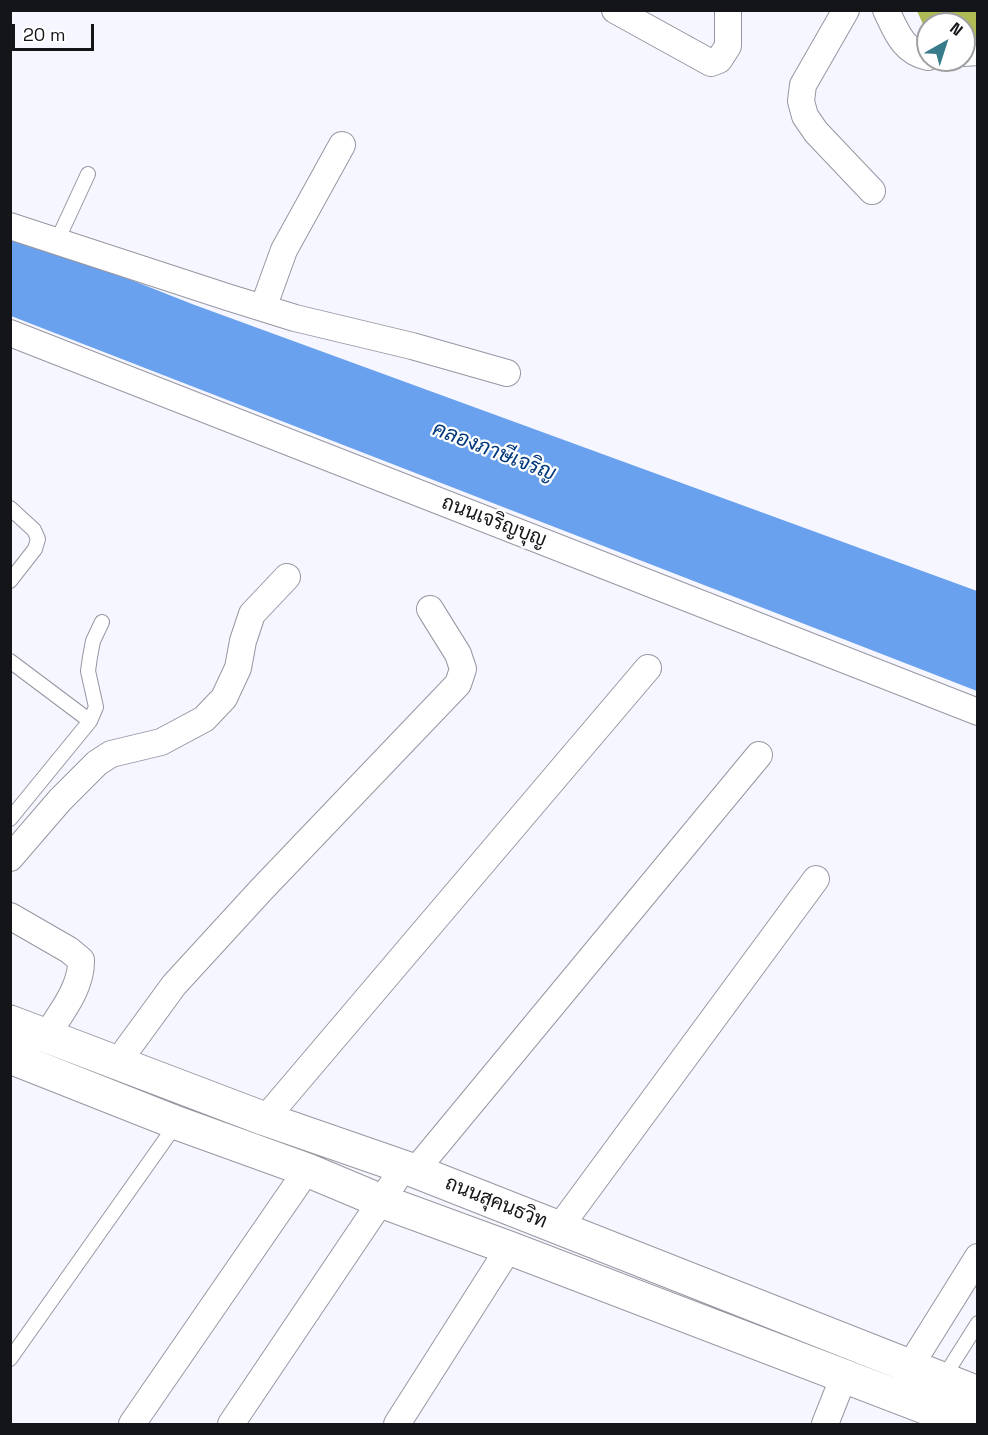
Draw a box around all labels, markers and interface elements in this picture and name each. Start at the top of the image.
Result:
scale bar [15,12,98,50]
north arrow [916,12,976,72]
text: N [946,18,967,41]
text: 20 m [23,23,66,46]
water label: คลองภาษีเจริญ [429,417,559,487]
street label: ถนนเจริญบุญ [438,491,550,553]
street label: ถนนสุคนธวิท [442,1172,550,1234]

